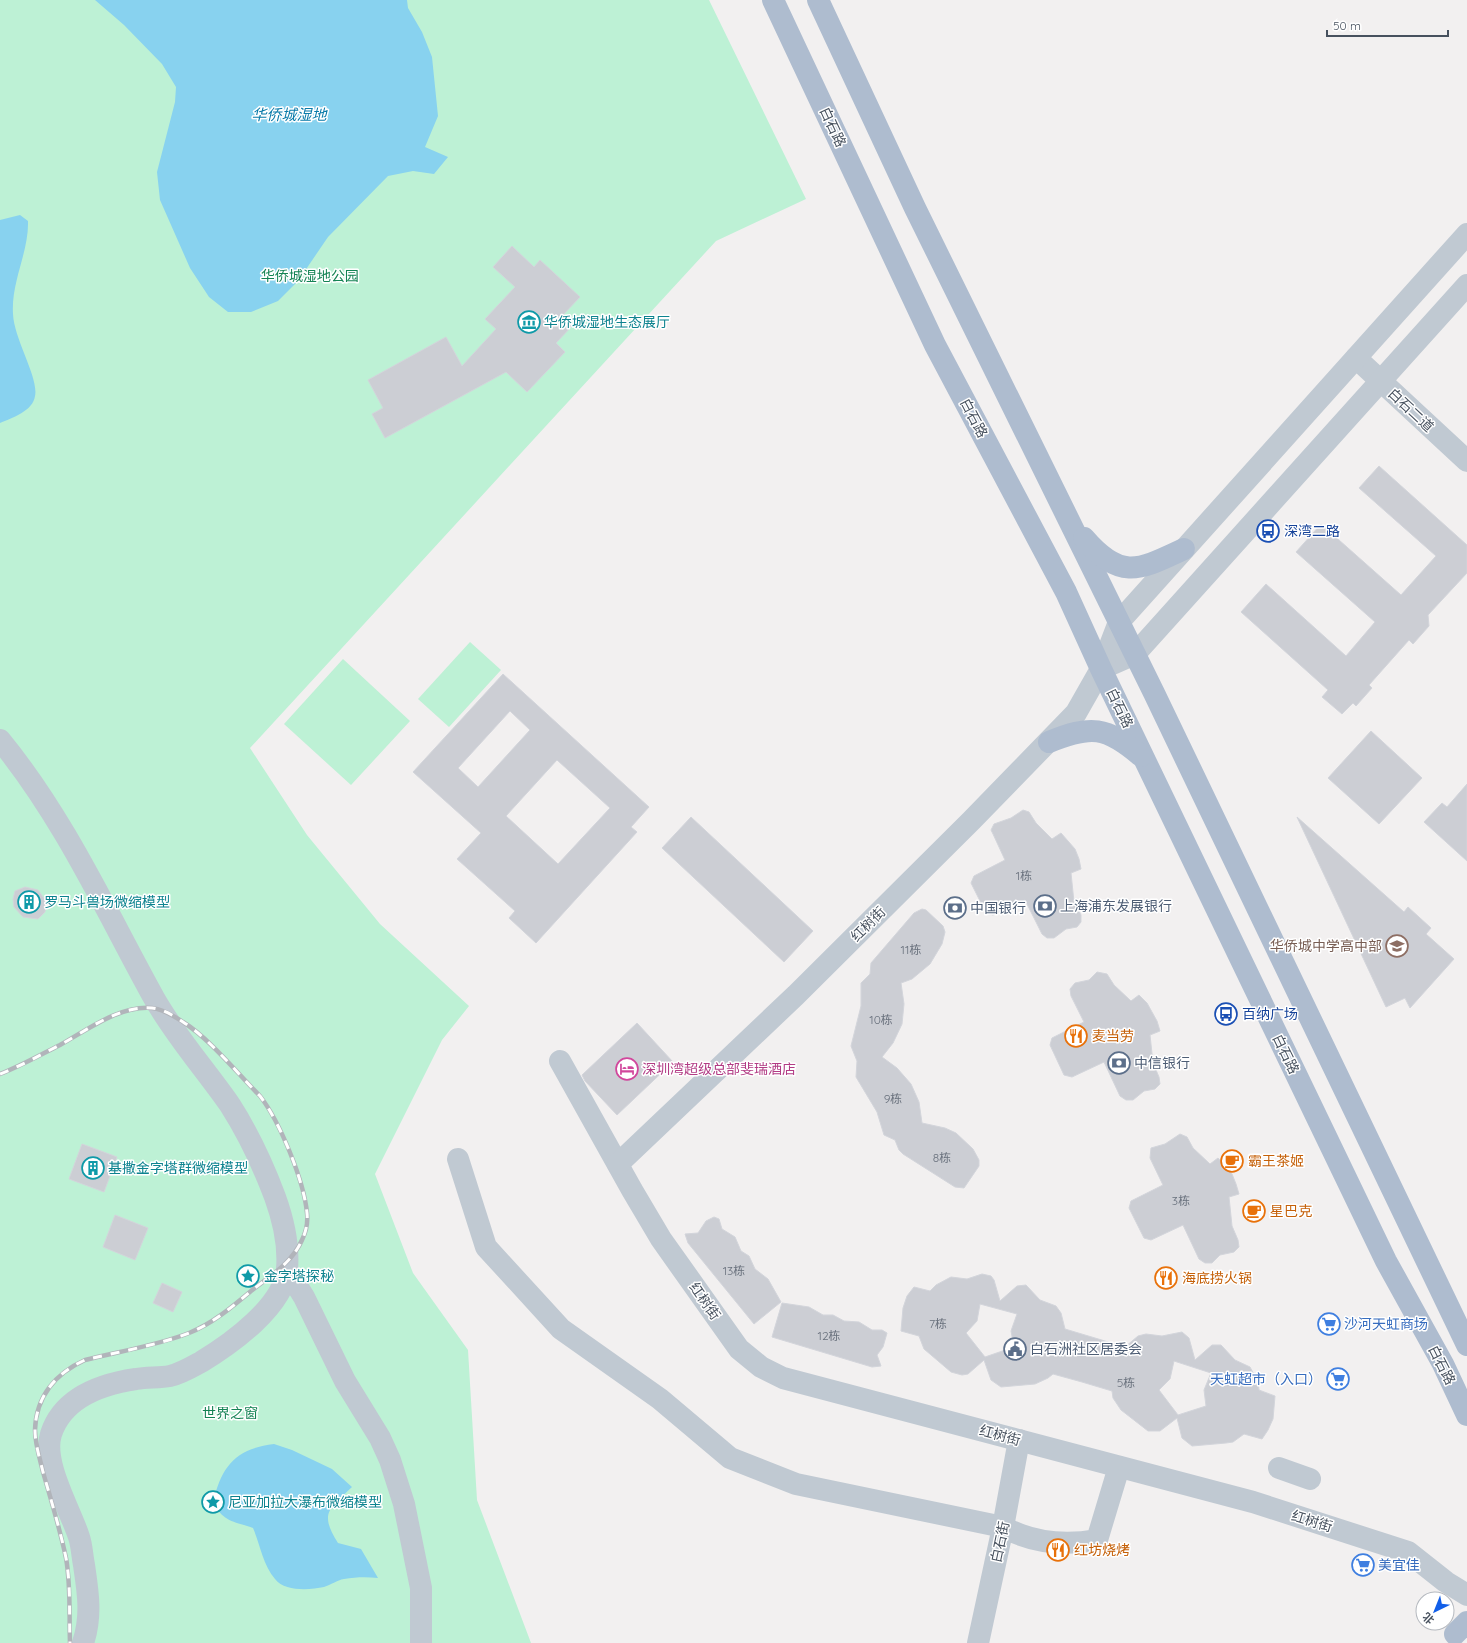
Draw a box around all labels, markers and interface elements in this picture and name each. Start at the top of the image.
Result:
scale bar [1327,12,1448,38]
text: 50 m [1333,18,1361,33]
street label: 白石路 [816,104,850,150]
water label: 华侨城湿地 [251,105,328,124]
park label: 华侨城湿地公园 [261,267,359,285]
museum icon: 华侨城湿地生态展厅 [516,309,542,335]
place label: 华侨城湿地生态展厅 [544,313,670,331]
street label: 白石二道 [1384,384,1438,436]
street label: 白石路 [956,395,992,441]
bus stop icon: 深湾二路 [1255,518,1281,544]
place label: 深湾二路 [1284,522,1340,540]
street label: 白石路 [1103,685,1137,731]
house number: 1栋 [1016,868,1032,883]
building icon: 罗马斗兽场微缩模型 [16,889,42,915]
place label: 罗马斗兽场微缩模型 [44,893,170,911]
bank icon: 上海浦东发展银行 [1032,893,1058,919]
bank icon: 中国银行 [942,895,968,921]
place label: 上海浦东发展银行 [1060,897,1172,915]
place label: 中国银行 [970,899,1026,917]
street label: 红树街 [847,903,889,945]
school or university icon: 华侨城中学高中部 [1384,933,1410,959]
place label: 华侨城中学高中部 [1270,937,1382,955]
house number: 11栋 [901,942,921,957]
bus stop icon: 百纳广场 [1213,1001,1239,1027]
place label: 百纳广场 [1242,1005,1298,1023]
house number: 10栋 [869,1012,893,1027]
restaurant icon: 麦当劳 [1063,1023,1089,1049]
place label: 麦当劳 [1092,1027,1134,1045]
street label: 白石路 [1269,1031,1303,1077]
bank icon: 中信银行 [1106,1050,1132,1076]
place label: 中信银行 [1134,1054,1190,1072]
hotel icon: 深圳湾超级总部斐瑞酒店 [614,1056,640,1082]
place label: 深圳湾超级总部斐瑞酒店 [642,1060,796,1078]
house number: 9栋 [884,1091,902,1106]
cafe icon: 霸王茶姬 [1219,1148,1245,1174]
house number: 8栋 [933,1150,951,1165]
place label: 霸王茶姬 [1248,1152,1304,1170]
building icon: 基撒金字塔群微缩模型 [80,1155,106,1181]
place label: 基撒金字塔群微缩模型 [108,1159,248,1177]
house number: 3栋 [1172,1193,1190,1208]
cafe icon: 星巴克 [1241,1198,1267,1224]
place label: 星巴克 [1270,1202,1312,1220]
place icon: 金字塔探秘 [235,1263,261,1289]
house number: 13栋 [723,1263,745,1278]
restaurant icon: 海底捞火锅 [1153,1265,1179,1291]
place label: 金字塔探秘 [264,1267,334,1285]
place label: 海底捞火锅 [1182,1269,1252,1287]
street label: 红树街 [686,1279,724,1323]
supermarket icon: 沙河天虹商场 [1316,1311,1342,1337]
place label: 沙河天虹商场 [1344,1315,1428,1333]
house number: 7栋 [929,1316,947,1331]
house number: 12栋 [817,1328,841,1343]
public building icon: 白石洲社区居委会 [1002,1336,1028,1362]
place label: 白石洲社区居委会 [1030,1340,1142,1358]
street label: 白石路 [1424,1342,1460,1388]
supermarket icon: 天虹超市（入口） [1325,1366,1351,1392]
place label: 天虹超市（入口） [1210,1370,1322,1388]
house number: 5栋 [1117,1375,1135,1390]
park label: 世界之窗 [202,1404,258,1422]
street label: 红树街 [977,1421,1023,1449]
place icon: 尼亚加拉大瀑布微缩模型 [200,1489,226,1515]
place label: 尼亚加拉大瀑布微缩模型 [228,1493,382,1511]
street label: 红树街 [1289,1506,1335,1536]
street label: 白石街 [987,1520,1013,1564]
restaurant icon: 红坊烧烤 [1045,1537,1071,1563]
place label: 红坊烧烤 [1074,1541,1130,1559]
supermarket icon: 美宜佳 [1350,1552,1376,1578]
place label: 美宜佳 [1378,1556,1420,1574]
north arrow [1415,1591,1455,1631]
text: 北 [1419,1609,1437,1627]

